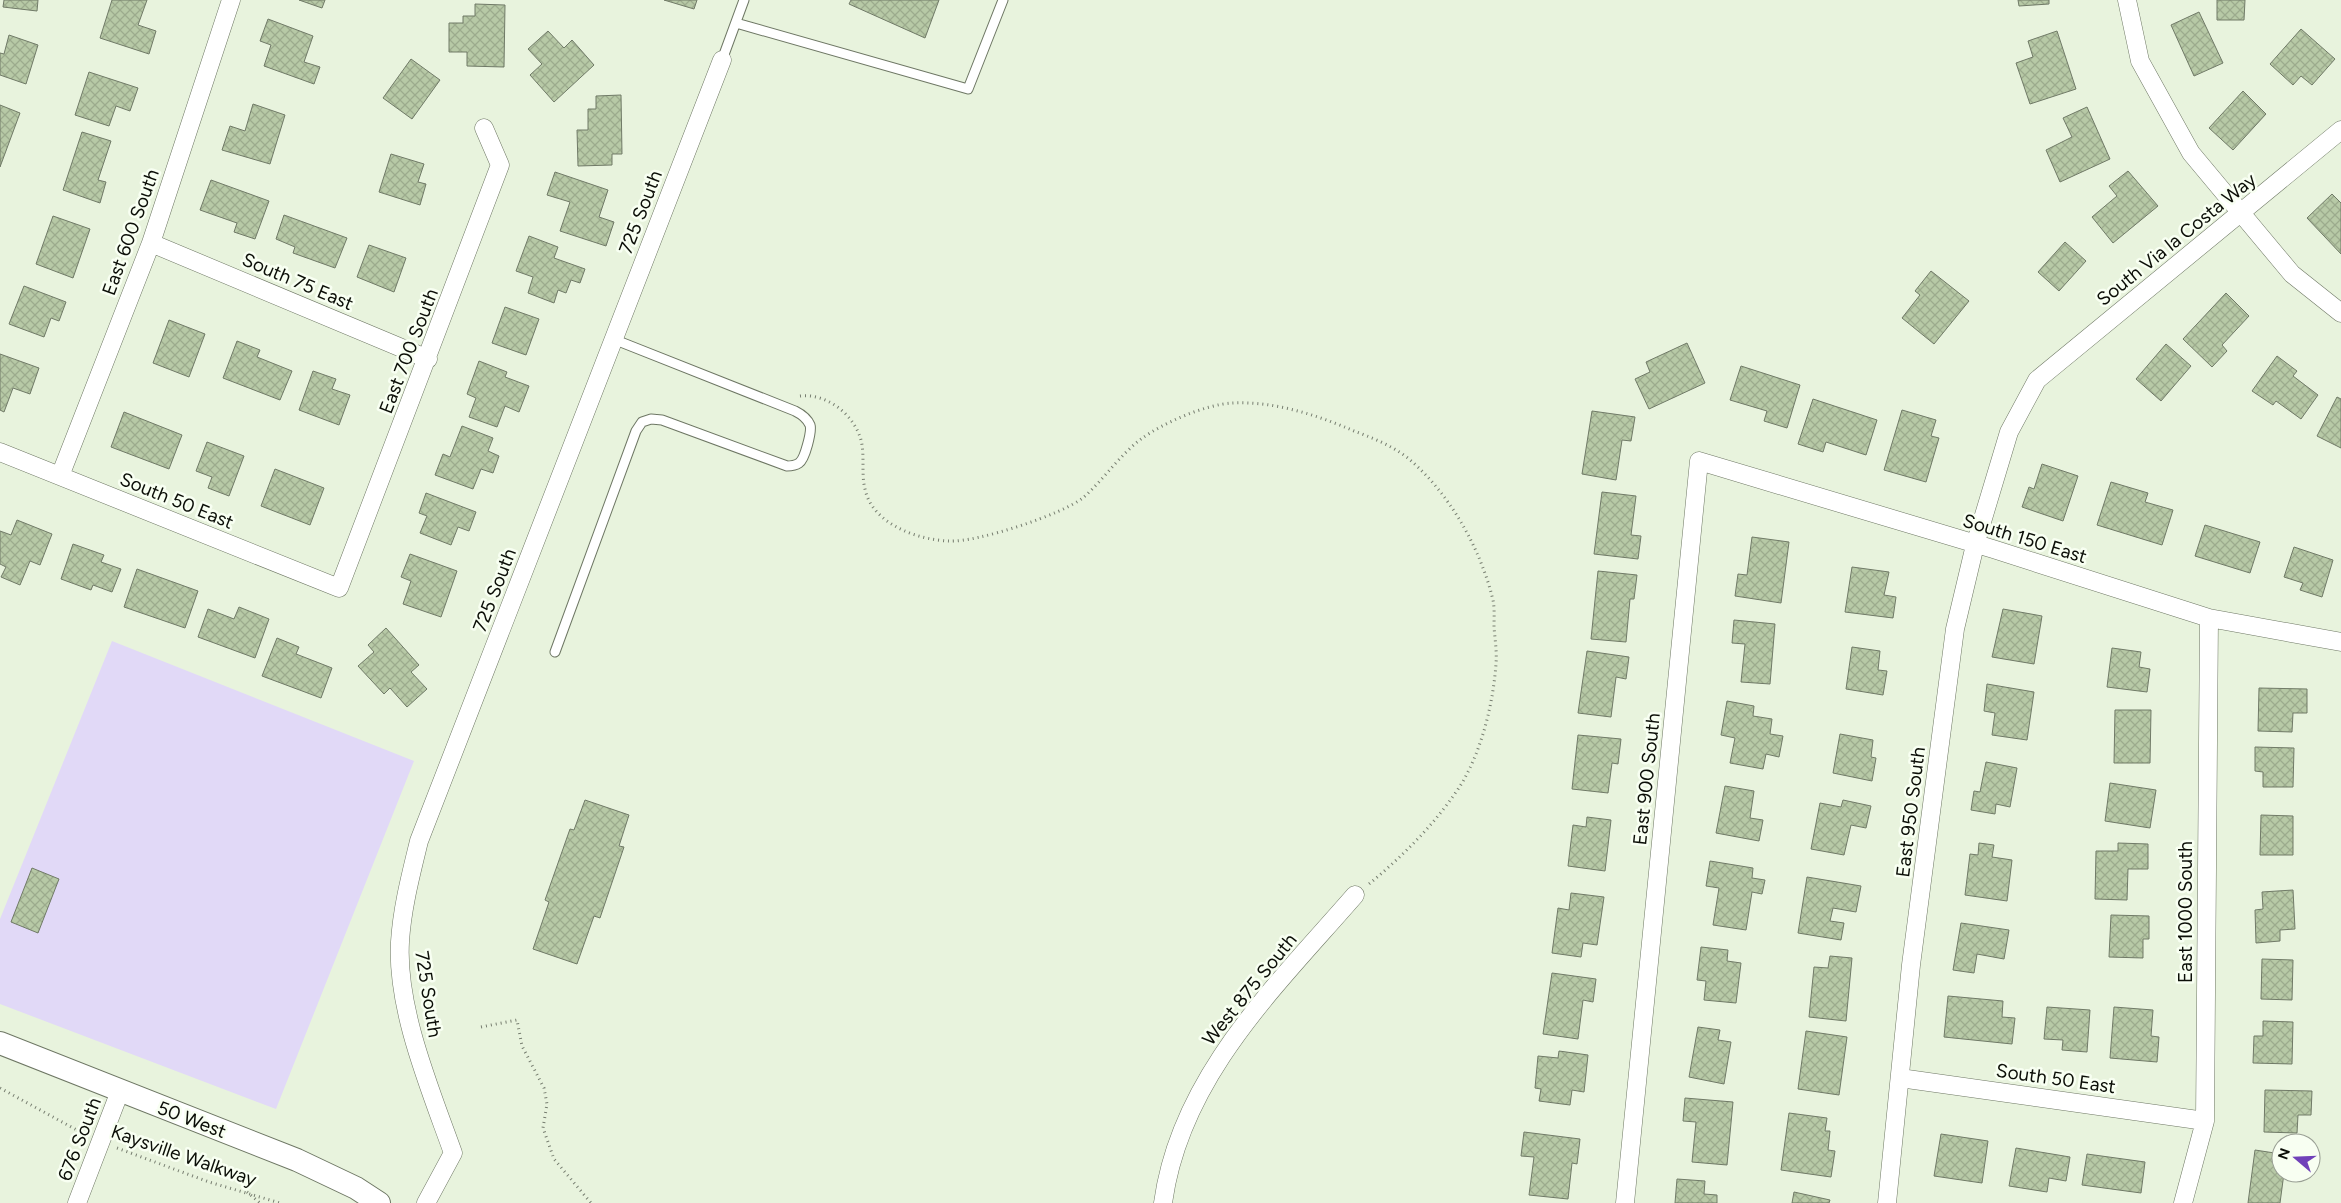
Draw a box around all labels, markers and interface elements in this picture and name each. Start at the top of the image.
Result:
street label: East 600 South [97,166,164,298]
street label: 725 South [614,167,667,257]
street label: South Via la Costa Way [2092,168,2261,311]
street label: South 75 East [239,248,357,315]
street label: East 700 South [374,285,443,417]
street label: South 50 East [117,467,237,534]
street label: South 150 East [1960,509,2090,568]
street label: 725 South [468,545,521,635]
street label: East 900 South [1628,712,1665,846]
street label: East 950 South [1891,746,1930,879]
street label: East 1000 South [2174,841,2197,983]
street label: West 875 South [1197,929,1301,1050]
street label: 725 South [410,949,447,1039]
street label: South 50 East [1995,1059,2117,1098]
street label: 676 South [53,1094,106,1184]
street label: 50 West [154,1096,229,1143]
street label: Kaysville Walkway [108,1120,260,1191]
north arrow [2271,1133,2321,1183]
text: N [2274,1146,2294,1162]

